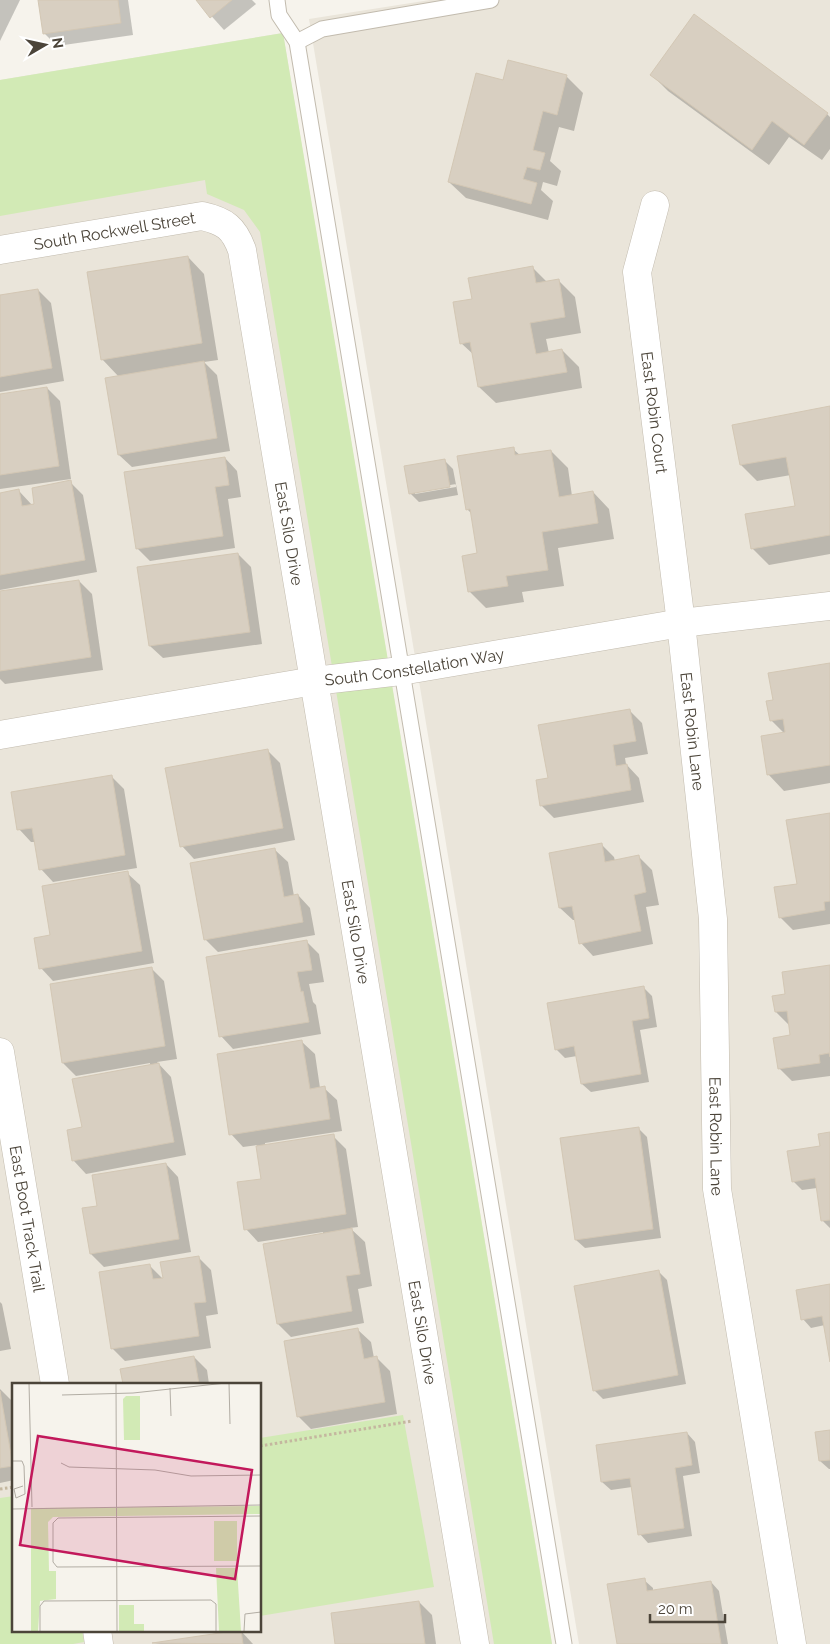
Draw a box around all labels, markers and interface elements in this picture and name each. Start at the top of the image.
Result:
north arrow [20,20,70,70]
text: N [49,36,67,49]
street label: South Rockwell Street [32,208,197,254]
street label: East Robin Court [637,350,671,476]
street label: East Silo Drive [271,480,307,587]
street label: South Constellation Way [324,644,506,690]
street label: East Robin Lane [676,671,708,791]
street label: East Silo Drive [337,879,374,985]
street label: East Robin Lane [705,1077,727,1197]
street label: East Boot Track Trail [6,1144,49,1294]
street label: East Silo Drive [404,1279,440,1386]
inset map [12,1383,261,1632]
scale bar [650,1592,725,1624]
text: 20 m [658,1600,693,1618]

